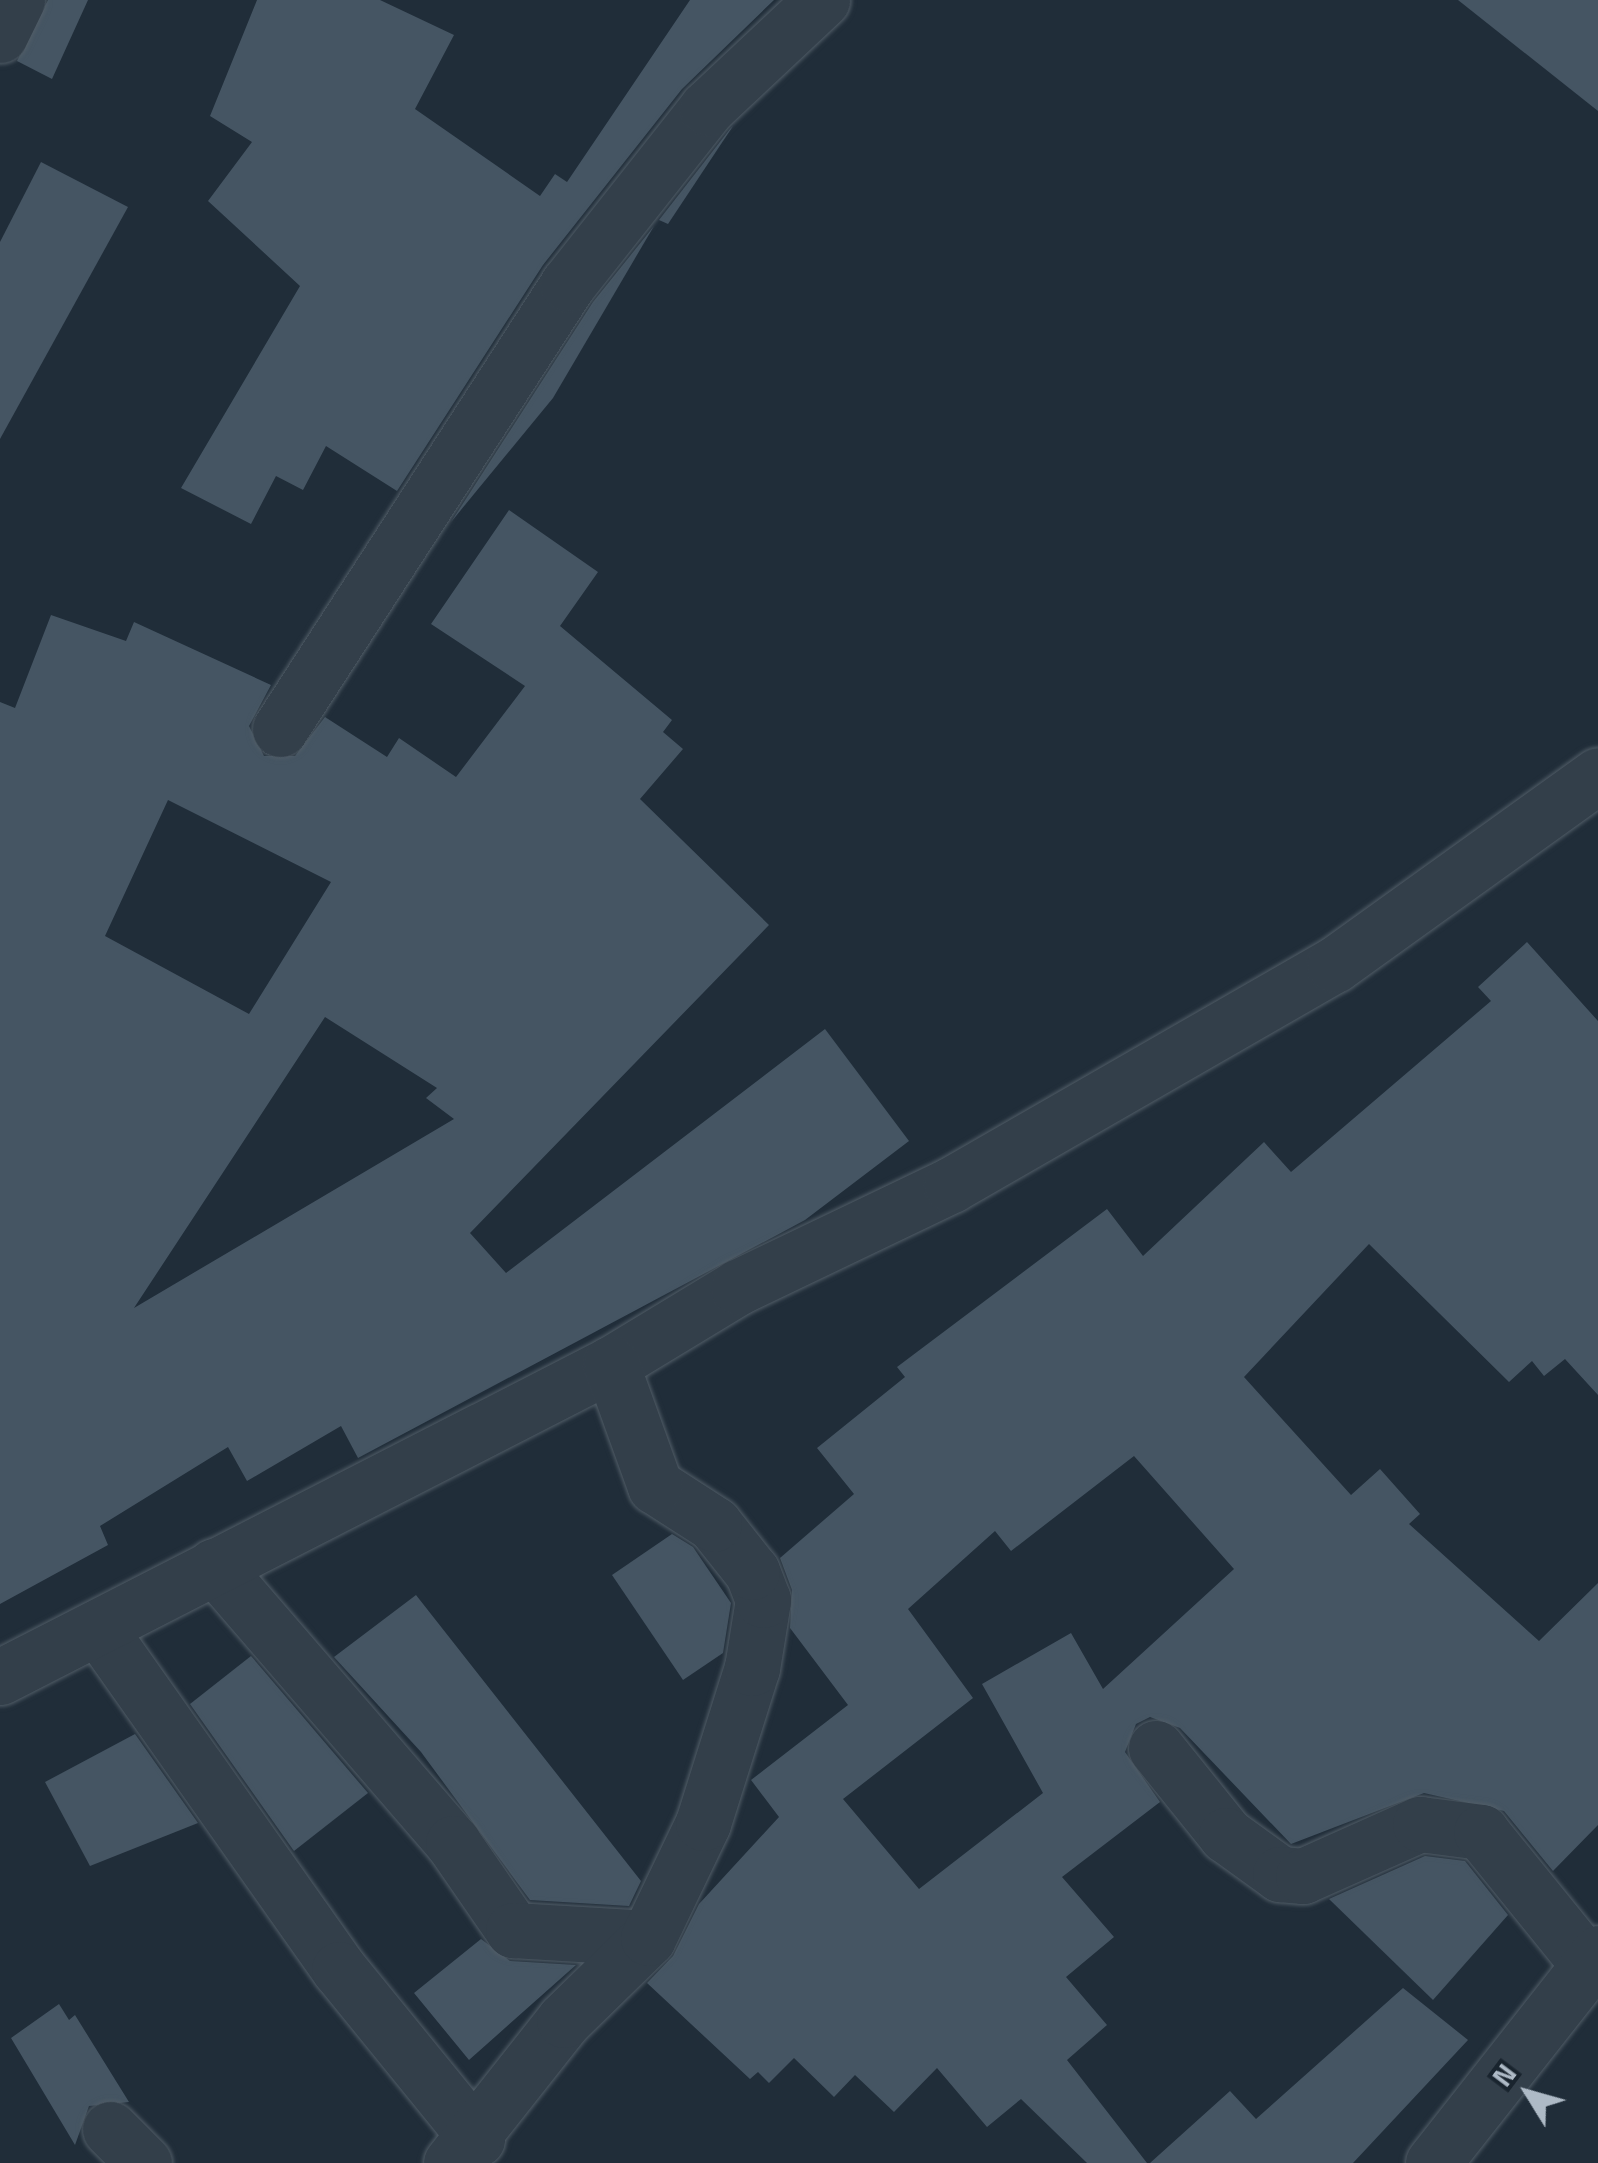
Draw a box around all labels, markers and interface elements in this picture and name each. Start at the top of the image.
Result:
north arrow [1478,2043,1578,2143]
text: N [1481,2054,1527,2095]

